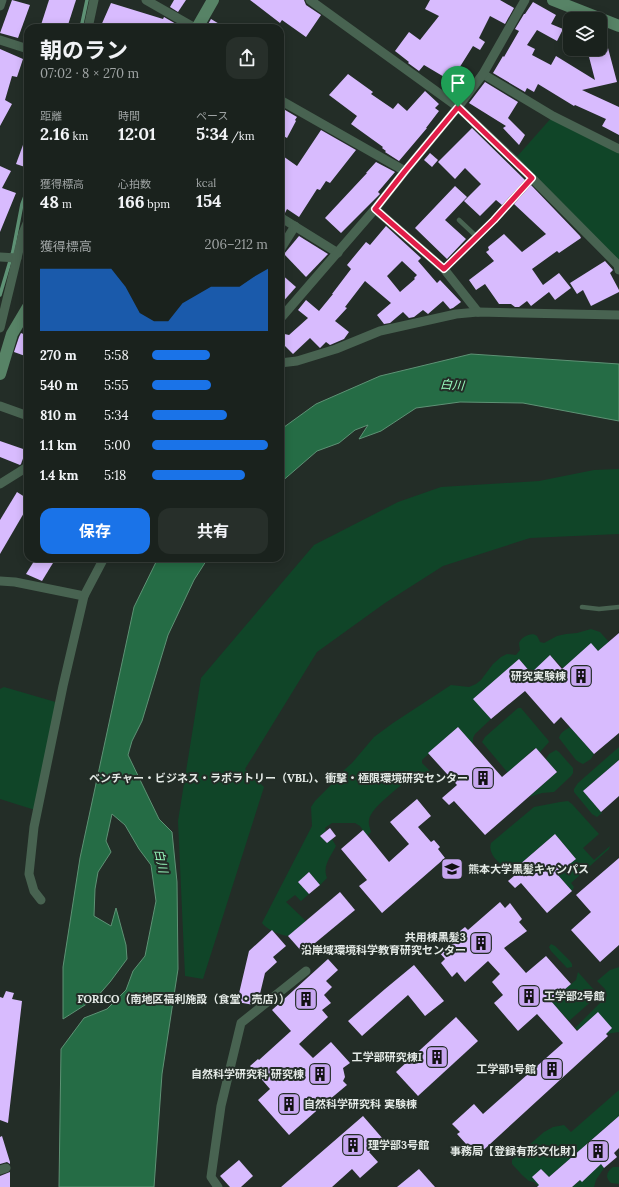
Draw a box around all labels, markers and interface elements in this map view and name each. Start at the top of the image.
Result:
map controls [563,12,607,56]
button: layers [563,12,607,56]
text: 朝のラン [40,36,128,64]
button: share [226,37,268,79]
text: 07:02 · 8 × 270 m [40,65,139,82]
pin [441,66,475,107]
icon: arrive [447,72,469,94]
text: 距離 [40,109,62,123]
text: 時間 [118,109,140,123]
text: ペース [196,109,228,123]
text: 2.16 [40,123,70,145]
text: 12:01 [118,123,156,145]
text: 5:34 [196,123,228,145]
text: km [70,129,88,143]
text: /km [228,129,254,143]
text: kcal [196,176,216,190]
text: 獲得標高 [40,177,84,191]
text: 心拍数 [118,177,151,191]
text: 154 [196,190,222,212]
text: 48 [40,191,59,213]
text: 166 [118,191,144,213]
text: m [59,197,72,211]
text: bpm [144,197,170,211]
text: 206–212 m [204,236,268,253]
text: 獲得標高 [40,238,92,255]
text: 270 m [40,347,77,364]
text: 5:58 [104,347,129,364]
water label: 白川 [440,376,467,393]
text: 540 m [40,377,78,394]
text: 5:55 [104,377,129,394]
text: 810 m [40,407,76,424]
text: 5:34 [104,407,129,424]
text: 1.1 km [40,437,77,454]
text: 5:00 [104,437,130,454]
text: 1.4 km [40,467,79,484]
text: 5:18 [104,467,126,484]
button: 保存 [40,508,150,554]
button: 共有 [158,508,268,554]
building icon: 研究実験棟 [568,663,594,689]
place label: 研究実験棟 [511,669,566,683]
building icon: ベンチャー・ビジネス・ラボラトリー（VBL）、衝撃・極限環境研究センター [470,765,496,791]
place label: ベンチャー・ビジネス・ラボラトリー（VBL）、衝撃・極限環境研究センター [89,771,468,785]
water label: 白川 [152,848,172,876]
school or university icon: 熊本大学黒髪キャンパス [439,856,465,882]
place label: 熊本大学黒髪キャンパス [468,862,589,876]
place label: 共用棟黒髪3 沿岸域環境科学教育研究センター [301,930,466,957]
building icon: 共用棟黒髪3 沿岸域環境科学教育研究センター [468,930,494,956]
building icon: 工学部2号館 [516,983,542,1009]
building icon: FORICO（南地区福利施設（食堂・売店）） [293,986,319,1012]
place label: 工学部2号館 [544,989,605,1003]
place label: FORICO（南地区福利施設（食堂・売店）） [77,992,290,1006]
building icon: 工学部研究棟I [424,1044,450,1070]
place label: 工学部研究棟I [352,1050,422,1064]
building icon: 工学部1号館 [539,1056,565,1082]
building icon: 自然科学研究科 研究棟 [307,1061,333,1087]
place label: 工学部1号館 [477,1062,536,1076]
place label: 自然科学研究科 研究棟 [191,1067,304,1081]
building icon: 自然科学研究科 実験棟 [276,1091,302,1117]
place label: 自然科学研究科 実験棟 [304,1097,417,1111]
building icon: 理学部3号館 [340,1132,366,1158]
place label: 理学部3号館 [368,1138,429,1152]
building icon: 事務局【登録有形文化財】 [585,1138,611,1164]
place label: 事務局【登録有形文化財】 [450,1144,582,1158]

